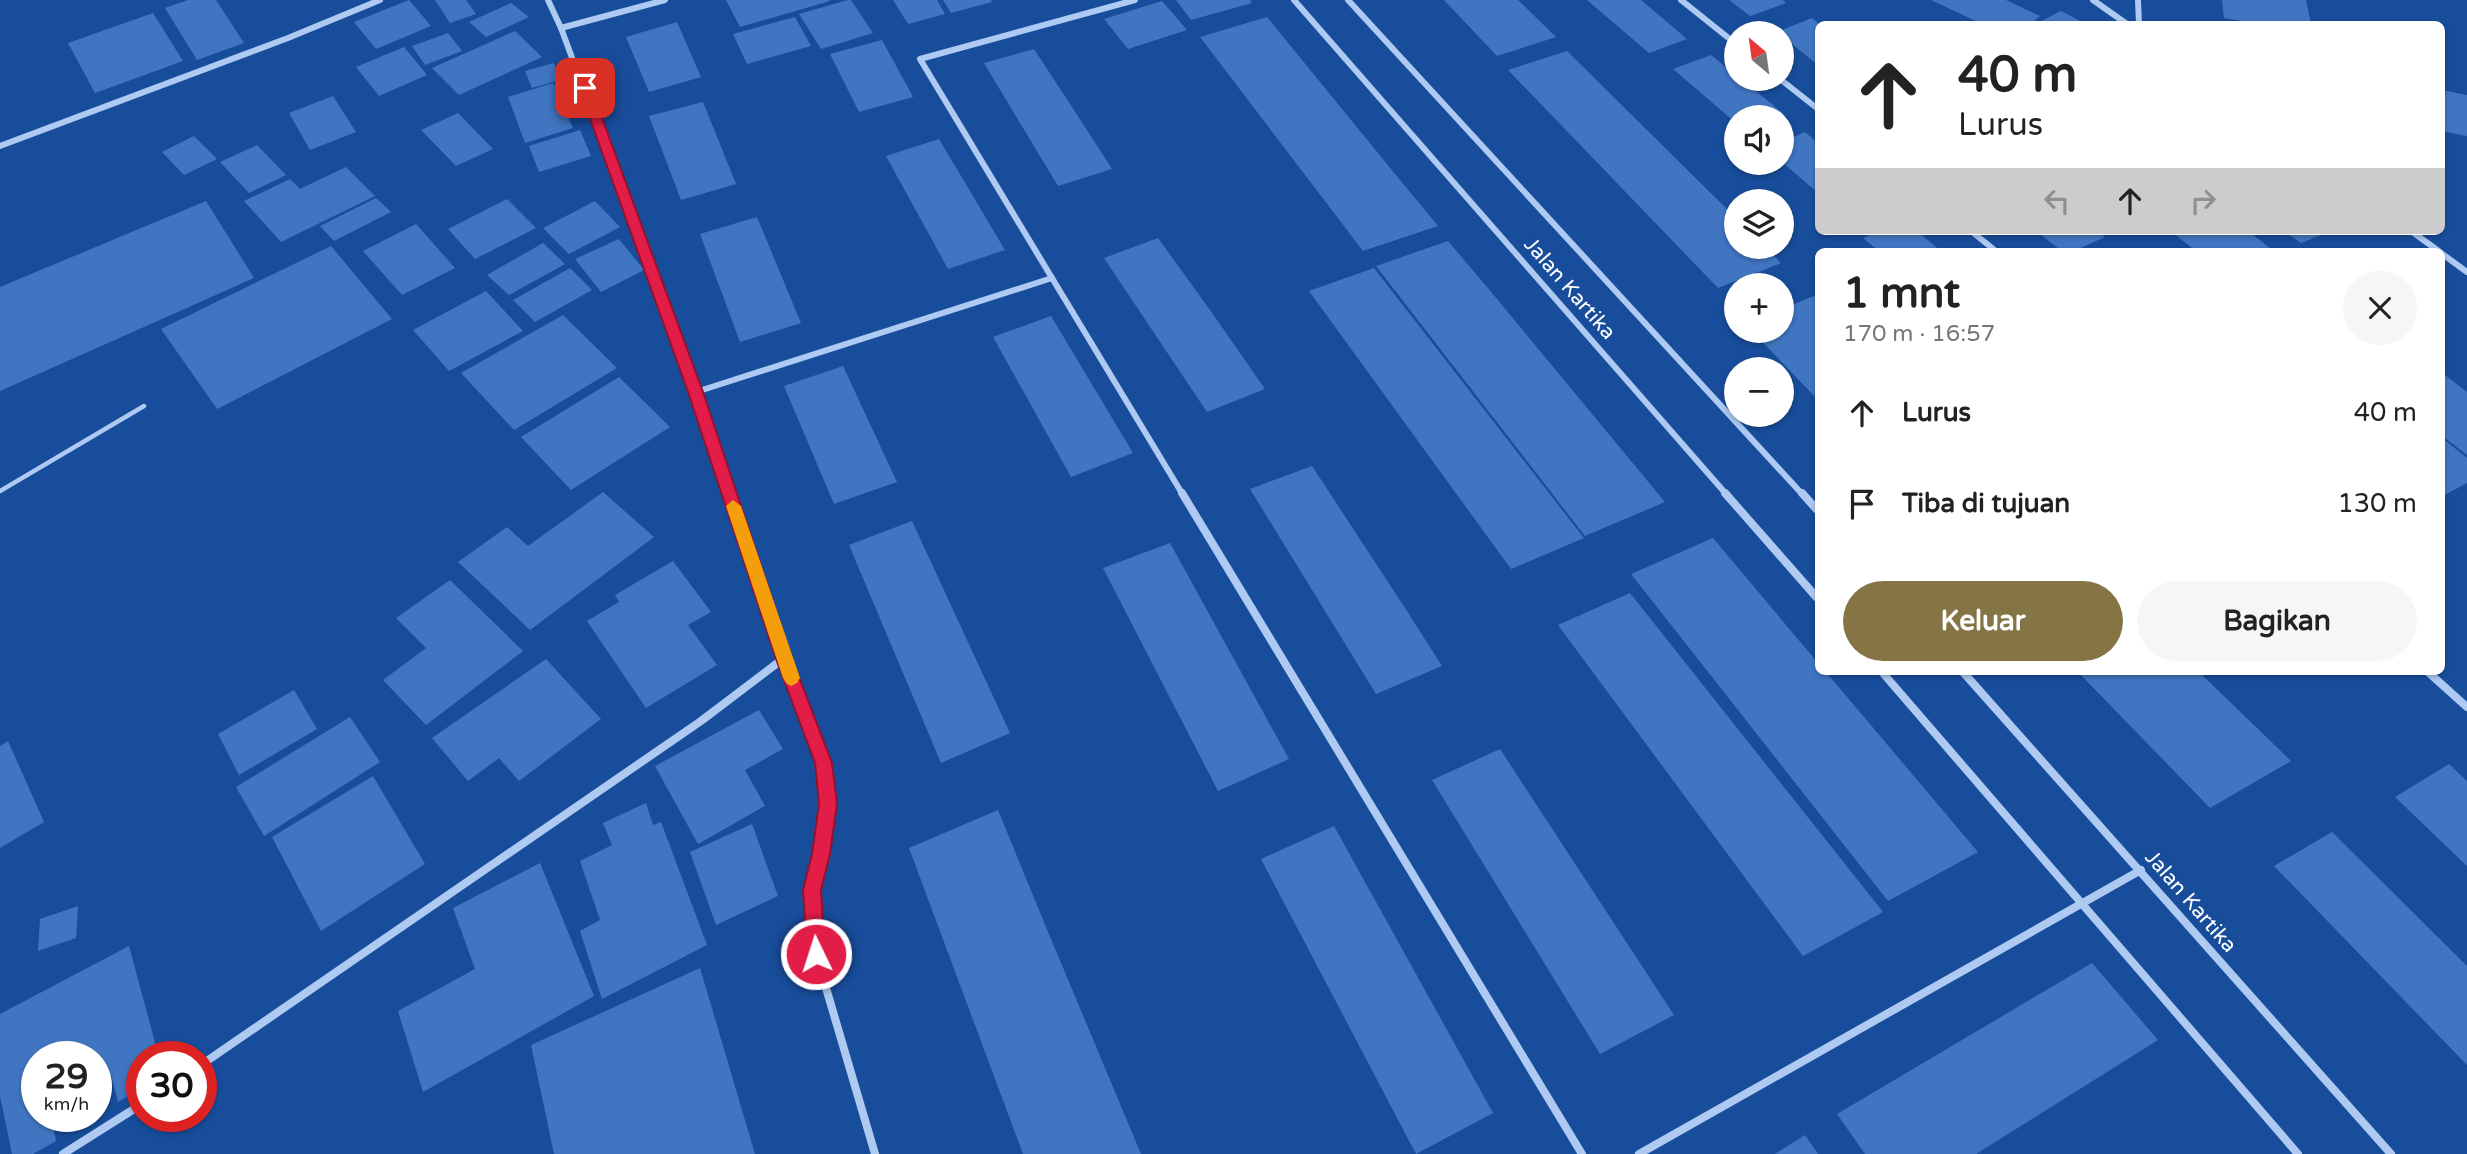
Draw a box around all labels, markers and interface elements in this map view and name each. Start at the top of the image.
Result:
north arrow [1724,21,1794,91]
map controls [1724,21,1794,427]
text: 40 m [1958,46,2077,105]
icon: ahead [1843,49,1934,140]
pin [555,58,615,118]
icon: arrive [566,69,604,107]
button: sound [1724,105,1794,175]
text: Lurus [1958,106,2043,144]
icon: left [2038,182,2076,220]
icon: ahead [2111,182,2149,220]
icon: right [2184,182,2222,220]
button: layers [1724,189,1794,259]
street label: Jalan Kartika [1519,232,1621,344]
text: 1 mnt [1843,268,1960,319]
button: close [2343,271,2417,345]
button: + [1724,273,1794,343]
text: 170 m · 16:57 [1843,320,1995,348]
button: − [1724,357,1794,427]
icon: ahead [1843,394,1881,432]
text: Lurus [1902,397,1971,428]
text: 40 m [2354,397,2417,428]
icon: arrive [1843,485,1881,523]
text: Tiba di tujuan [1902,488,2070,519]
text: 130 m [2337,488,2417,519]
button: Keluar [1843,581,2123,661]
button: Bagikan [2137,581,2417,661]
street label: Jalan Kartika [2140,845,2242,957]
position arrow [779,917,853,991]
speed limit sign: 30 [126,1041,217,1132]
text: 29 [45,1056,88,1098]
text: km/h [44,1093,89,1115]

